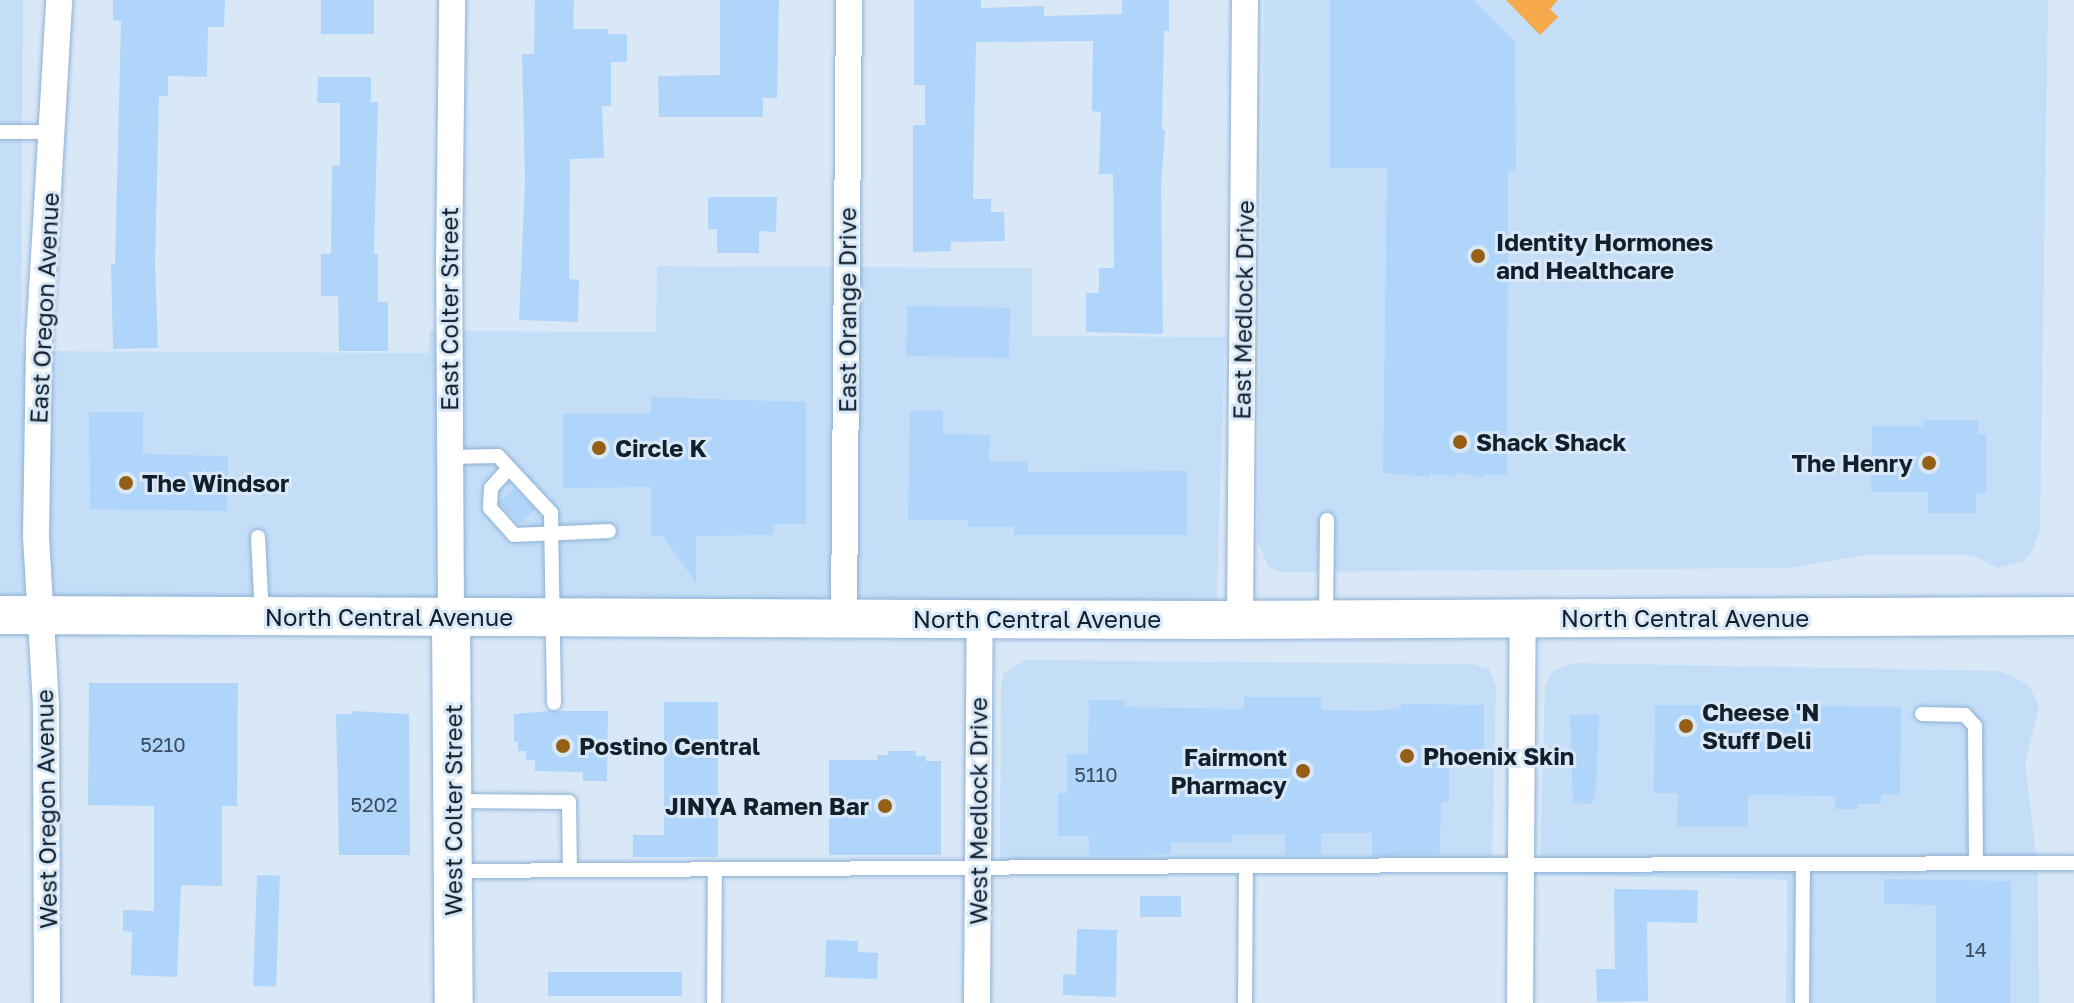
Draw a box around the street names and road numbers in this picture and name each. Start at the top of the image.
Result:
street label: East Oregon Avenue [24,192,64,424]
street label: East Medlock Drive [1227,200,1259,420]
street label: East Colter Street [435,207,463,411]
street label: East Orange Drive [833,207,861,413]
street label: North Central Avenue [265,603,513,631]
street label: North Central Avenue [1561,604,1809,632]
street label: North Central Avenue [913,605,1161,633]
street label: West Oregon Avenue [30,689,62,929]
street label: West Medlock Drive [964,697,992,925]
street label: West Colter Street [439,704,467,916]

